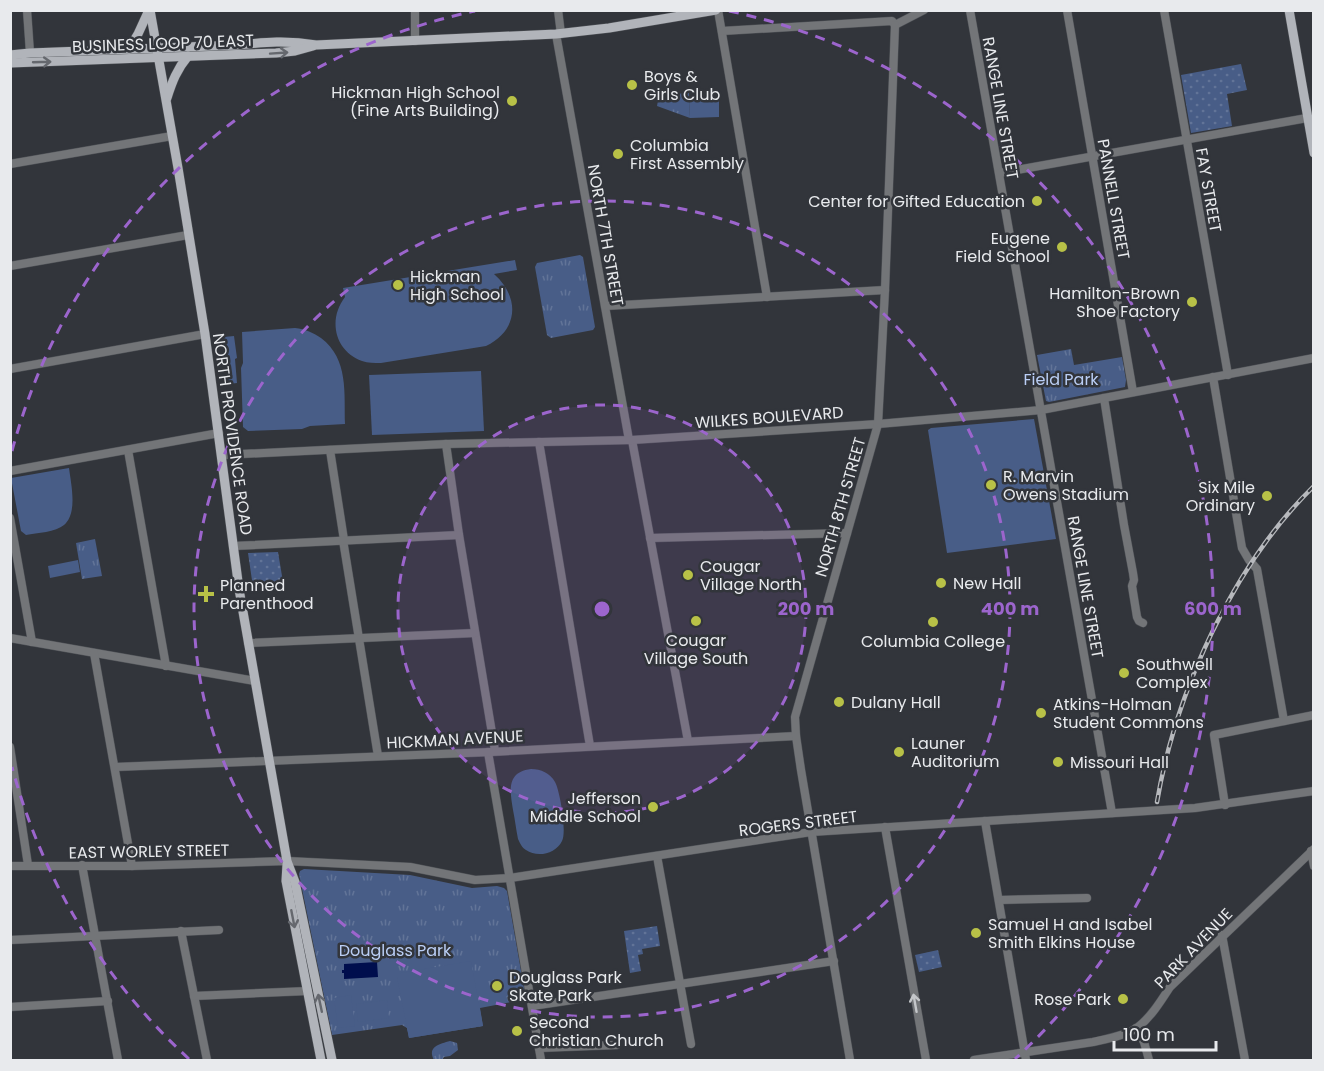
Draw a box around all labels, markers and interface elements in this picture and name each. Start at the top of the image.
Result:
street label: BUSINESS LOOP 70 EAST [72,29,255,58]
street label: RANGE LINE STREET [977,35,1024,181]
one-way arrow [269,47,289,58]
one-way arrow [32,57,52,68]
place label: Boys & Girls Club [644,65,720,106]
marker: Boys & Girls Club [625,78,639,92]
place label: Hickman High School (Fine Arts Building) [331,81,500,122]
marker: Hickman High School (Fine Arts Building) [505,94,519,108]
place label: Columbia First Assembly [630,134,744,175]
street label: PANNELL STREET [1092,137,1135,261]
street label: FAY STREET [1190,146,1227,234]
marker: Columbia First Assembly [611,147,625,161]
street label: NORTH 7TH STREET [582,163,629,308]
place label: Center for Gifted Education [808,190,1025,213]
marker: Center for Gifted Education [1030,194,1044,208]
place label: Eugene Field School [955,227,1050,268]
marker: Eugene Field School [1055,240,1069,254]
place label: Hickman High School [410,265,504,306]
marker: Hickman High School [391,278,405,292]
place label: Hamilton-Brown Shoe Factory [1049,282,1180,323]
marker: Hamilton-Brown Shoe Factory [1185,295,1199,309]
street label: NORTH PROVIDENCE ROAD [207,332,258,537]
park label: Field Park [1023,368,1099,391]
street label: WILKES BOULEVARD [694,401,844,434]
street label: NORTH 8TH STREET [810,434,872,580]
place label: R. Marvin Owens Stadium [1003,465,1129,506]
place label: Six Mile Ordinary [1186,476,1255,517]
marker: R. Marvin Owens Stadium [984,478,998,492]
marker: Six Mile Ordinary [1260,489,1274,503]
street label: RANGE LINE STREET [1062,514,1109,660]
place label: Cougar Village North [700,555,802,596]
marker: Cougar Village North [681,568,695,582]
place label: New Hall [953,572,1021,595]
place label: Planned Parenthood [220,574,314,615]
marker: New Hall [934,576,948,590]
marker: Planned Parenthood [197,585,215,603]
text: 200 m [778,596,834,621]
text: 400 m [981,596,1039,621]
text: 600 m [1184,596,1242,621]
centre of rings [592,599,612,619]
marker: Cougar Village South [689,614,703,628]
marker: Columbia College [926,615,940,629]
place label: Cougar Village South [644,629,748,670]
place label: Columbia College [861,630,1005,653]
place label: Southwell Complex [1136,653,1213,694]
marker: Southwell Complex [1117,666,1131,680]
place label: Dulany Hall [851,691,941,714]
place label: Atkins-Holman Student Commons [1053,693,1204,734]
marker: Dulany Hall [832,695,846,709]
marker: Atkins-Holman Student Commons [1034,706,1048,720]
street label: HICKMAN AVENUE [386,724,524,755]
place label: Launer Auditorium [911,732,999,773]
marker: Launer Auditorium [892,745,906,759]
place label: Missouri Hall [1070,751,1169,774]
marker: Missouri Hall [1051,755,1065,769]
place label: Jefferson Middle School [530,787,641,828]
marker: Jefferson Middle School [646,800,660,814]
street label: ROGERS STREET [738,805,859,842]
street label: EAST WORLEY STREET [68,839,230,864]
street label: PARK AVENUE [1149,903,1238,994]
one-way arrow [288,909,299,928]
place label: Samuel H and Isabel Smith Elkins House [988,913,1152,954]
marker: Samuel H and Isabel Smith Elkins House [969,926,983,940]
park label: Douglass Park [339,939,452,962]
place label: Douglass Park Skate Park [509,966,622,1007]
marker: Douglass Park Skate Park [490,979,504,993]
place label: Rose Park [1034,988,1112,1011]
marker: Rose Park [1116,992,1130,1006]
one-way arrow [314,994,325,1013]
one-way arrow [909,994,920,1013]
place label: Second Christian Church [529,1011,664,1052]
scale bar [1114,1014,1216,1052]
text: 100 m [1123,1022,1175,1047]
marker: Second Christian Church [510,1024,524,1038]

